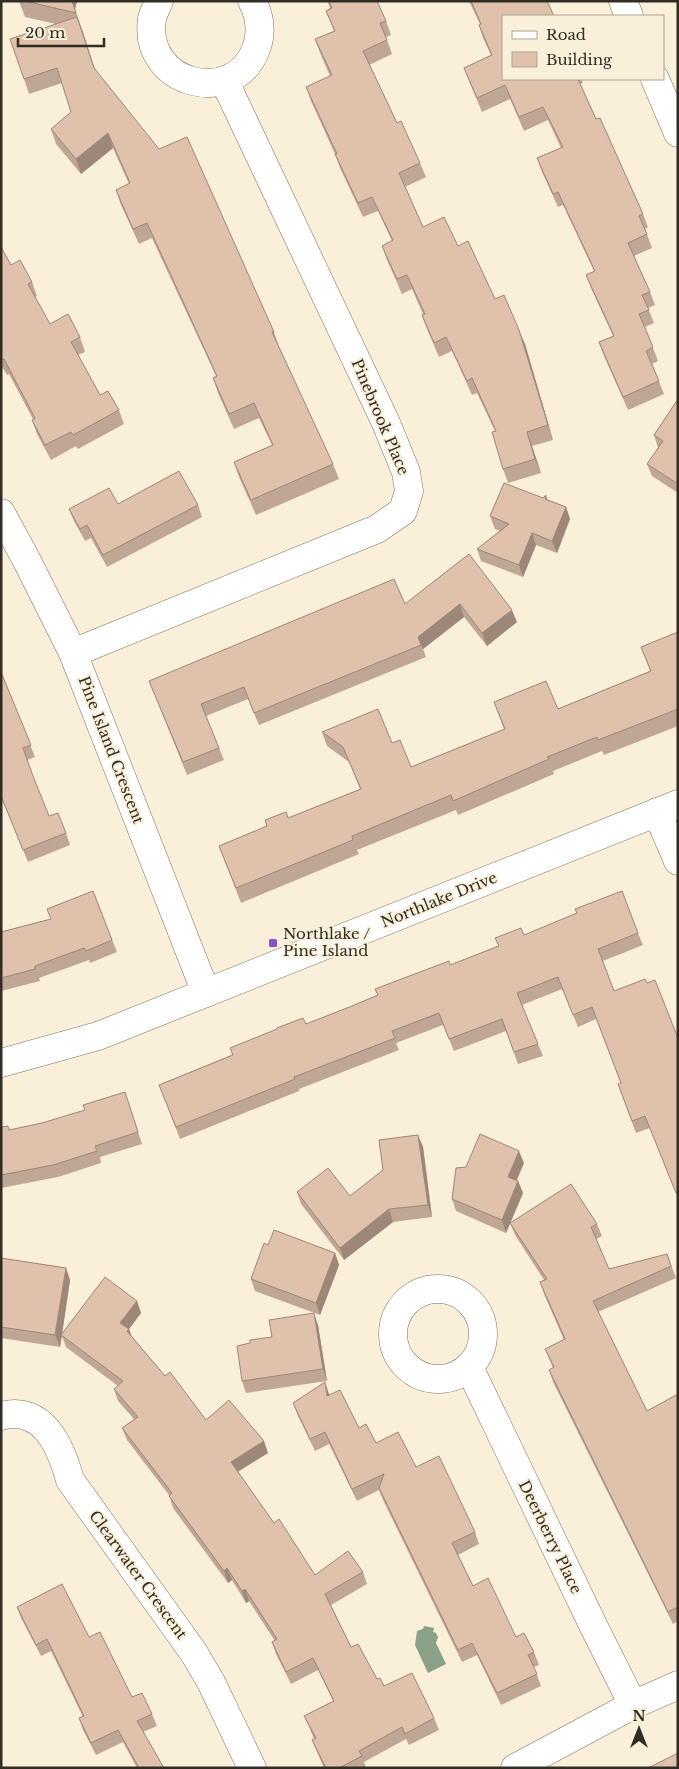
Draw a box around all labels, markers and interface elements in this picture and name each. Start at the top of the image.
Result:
scale bar [18,15,104,47]
legend [502,15,664,80]
text: 20 m [25,23,65,42]
text: Road [546,25,586,44]
text: Building [546,50,613,69]
street label: Pinebrook Place [347,356,413,478]
street label: Pine Island Crescent [75,673,149,827]
street label: Northlake Drive [378,868,500,932]
place label: Northlake / Pine Island [283,924,370,960]
marker: Northlake / Pine Island [267,937,279,949]
street label: Deerberry Place [515,1477,586,1597]
street label: Clearwater Crescent [85,1507,192,1643]
north arrow [614,1704,664,1754]
text: N [632,1707,646,1725]

